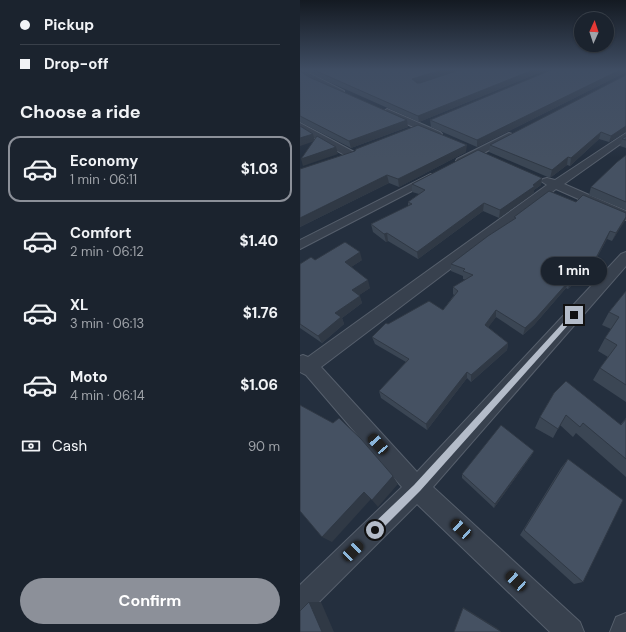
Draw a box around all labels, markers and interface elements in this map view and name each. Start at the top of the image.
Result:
north arrow [574,12,614,52]
map controls [574,12,614,52]
text: Pickup [44,15,94,35]
text: Drop-off [44,54,109,74]
text: Choose a ride [20,100,141,124]
icon: car [22,151,58,187]
text: Economy [70,151,138,171]
text: $1.03 [241,159,278,179]
text: 1 min · 06:11 [70,171,137,188]
icon: car [22,223,58,259]
text: Comfort [70,223,131,243]
text: $1.40 [239,231,278,251]
text: 2 min · 06:12 [70,243,144,260]
callout: 1 min [541,257,607,285]
text: 1 min [558,262,590,279]
icon: car [22,295,58,331]
text: XL [70,295,88,315]
text: $1.76 [243,303,278,323]
route end [565,306,583,324]
text: 3 min · 06:13 [70,315,144,332]
icon: car [22,367,58,403]
text: Moto [70,367,108,387]
text: $1.06 [240,375,278,395]
text: 4 min · 06:14 [70,387,145,404]
car [366,431,390,457]
icon: cash [20,435,42,457]
text: Cash [52,436,87,456]
text: 90 m [248,438,280,455]
car [448,516,474,542]
route start [366,521,384,539]
car [340,538,366,564]
car [503,568,529,594]
button: Confirm [20,578,280,624]

